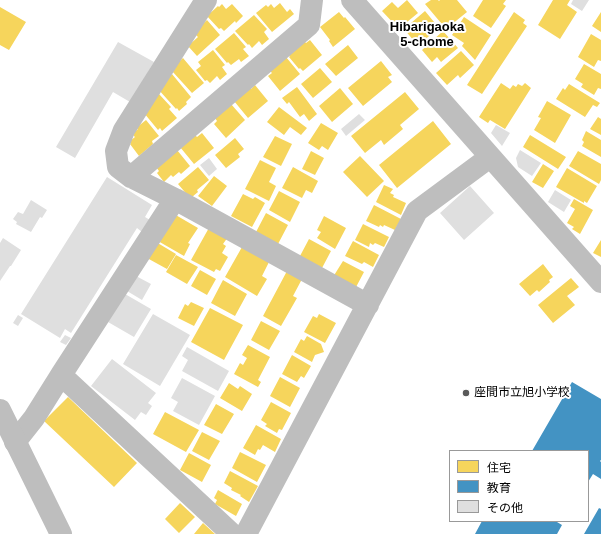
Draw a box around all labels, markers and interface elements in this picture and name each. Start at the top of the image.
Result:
district label: Hibarigaoka 5-chome [390,19,464,50]
place label: 座間市立旭小学校 [474,386,570,400]
marker: 座間市立旭小学校 [461,388,471,398]
legend [449,450,589,522]
text: 住宅 [487,461,511,475]
text: 教育 [487,481,511,495]
text: その他 [487,501,523,515]

